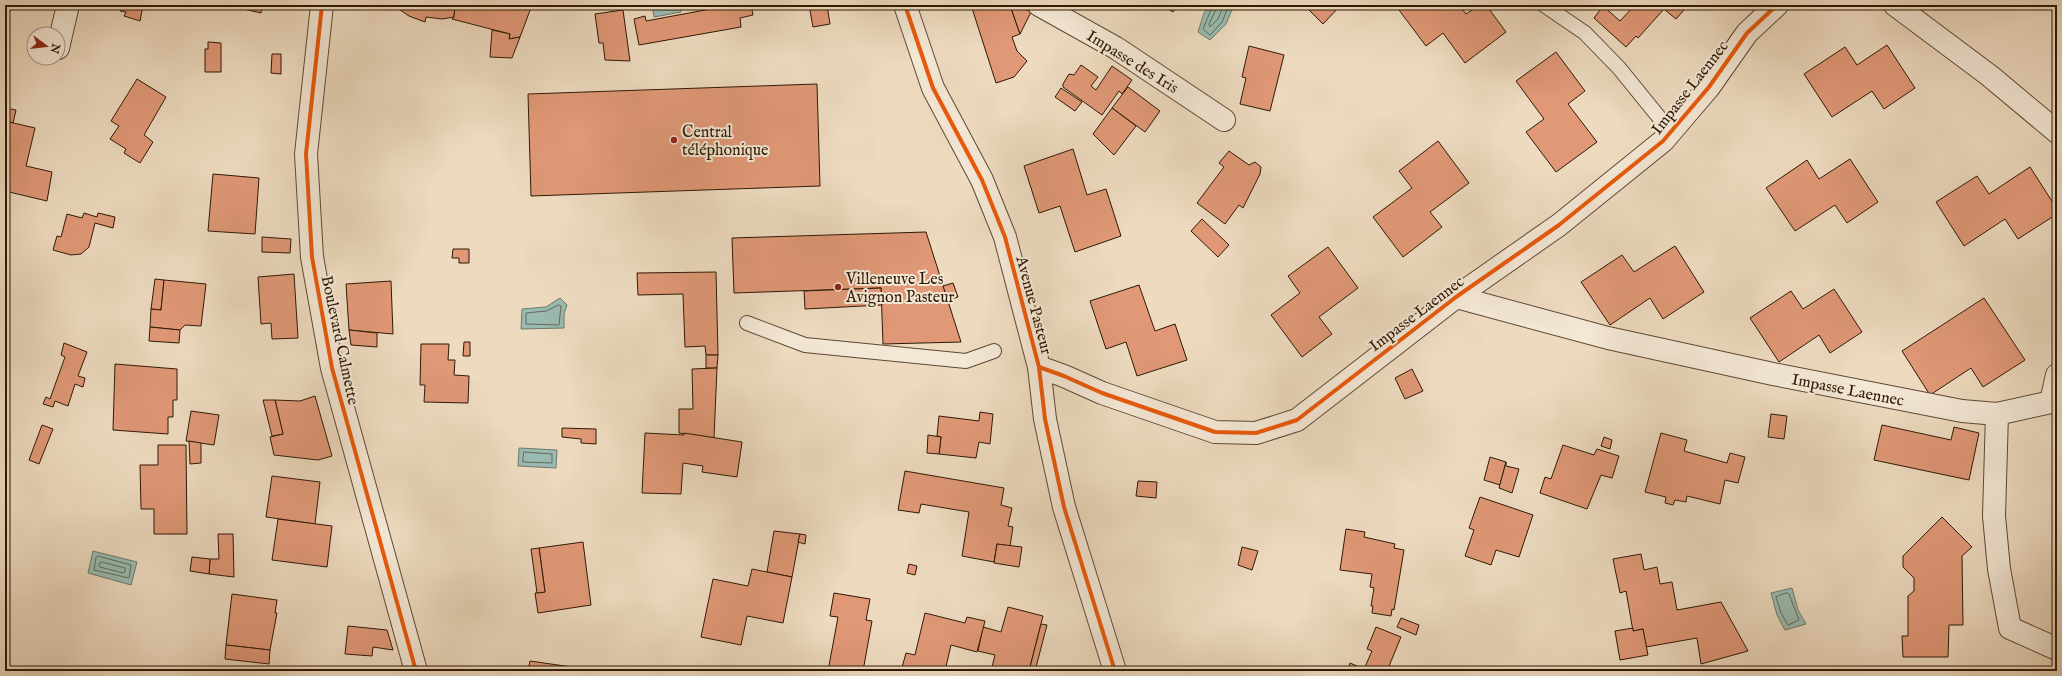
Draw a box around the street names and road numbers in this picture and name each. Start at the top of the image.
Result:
street label: Impasse des Iris [1082,27,1182,99]
street label: Impasse Laennec [1648,37,1734,139]
street label: Avenue Pasteur [1010,253,1056,357]
street label: Impasse Laennec [1366,272,1469,357]
street label: Boulevard Calmette [316,274,363,407]
street label: Impasse Laennec [1790,370,1906,412]

